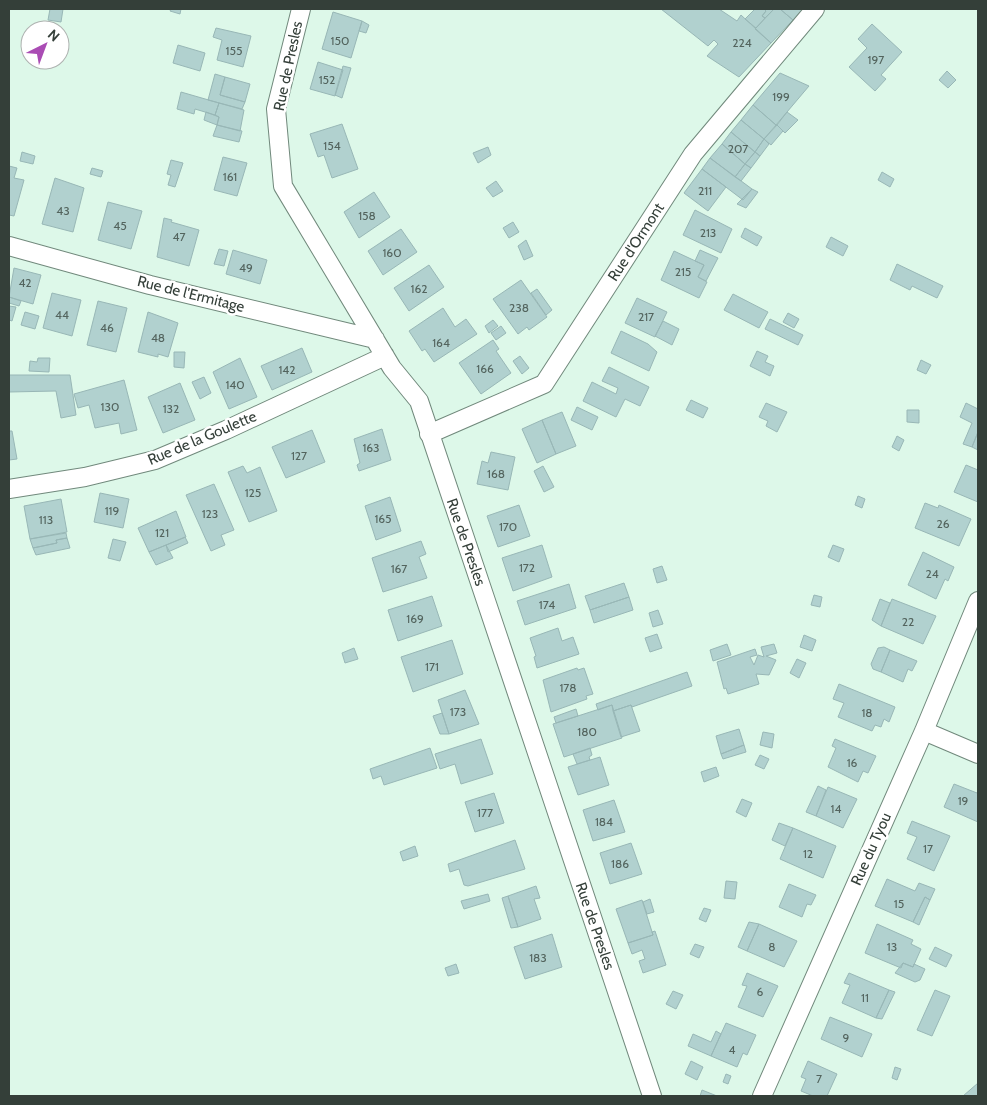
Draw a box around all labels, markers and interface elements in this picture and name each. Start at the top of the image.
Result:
street label: Rue de Presles [270,19,306,113]
north arrow [20,20,70,70]
text: N [44,25,63,45]
house number: 150 [331,33,349,48]
house number: 224 [732,35,752,50]
house number: 155 [226,43,242,58]
house number: 197 [868,52,884,67]
house number: 152 [319,72,335,87]
house number: 199 [772,89,790,104]
house number: 154 [323,138,341,153]
house number: 207 [728,141,748,156]
house number: 161 [223,169,237,184]
house number: 211 [698,183,712,198]
street label: Rue d'Ormont [604,200,668,284]
house number: 43 [56,203,70,218]
house number: 158 [358,208,376,223]
house number: 45 [113,218,127,233]
house number: 213 [700,225,716,240]
house number: 47 [173,229,185,244]
house number: 160 [382,245,402,260]
house number: 49 [239,260,253,275]
house number: 215 [675,264,691,279]
street label: Rue de l'Ermitage [136,272,247,316]
house number: 42 [18,275,32,290]
house number: 162 [410,281,428,296]
house number: 238 [509,300,529,315]
house number: 44 [55,307,69,322]
house number: 217 [638,309,654,324]
house number: 46 [100,320,114,335]
house number: 48 [151,330,165,345]
house number: 164 [432,335,450,350]
house number: 166 [476,361,494,376]
house number: 142 [278,362,296,377]
house number: 140 [225,377,245,392]
house number: 130 [101,399,119,414]
house number: 132 [163,401,179,416]
street label: Rue de la Goulette [145,407,259,469]
house number: 163 [362,440,380,455]
house number: 127 [291,448,307,463]
house number: 168 [487,466,505,481]
house number: 125 [245,485,261,500]
street label: Rue de Presles [443,496,489,588]
house number: 119 [105,503,120,518]
house number: 123 [202,506,218,521]
house number: 165 [374,511,392,526]
house number: 113 [39,512,53,527]
house number: 26 [936,516,950,531]
house number: 170 [499,519,517,534]
house number: 121 [155,525,169,540]
house number: 172 [519,560,535,575]
house number: 167 [391,561,407,576]
house number: 24 [925,566,939,581]
house number: 174 [539,597,555,612]
house number: 169 [406,611,424,626]
house number: 22 [902,614,914,629]
house number: 171 [425,659,439,674]
house number: 178 [559,680,577,695]
house number: 173 [450,704,466,719]
house number: 18 [861,705,873,720]
house number: 180 [577,724,597,739]
house number: 16 [847,755,858,770]
house number: 19 [958,793,969,808]
house number: 14 [831,801,841,816]
house number: 177 [477,805,493,820]
street label: Rue du Tyou [847,810,895,888]
house number: 184 [595,814,613,829]
house number: 17 [923,841,933,856]
house number: 12 [803,846,813,861]
house number: 186 [611,856,629,871]
street label: Rue de Presles [572,880,618,972]
house number: 15 [894,896,904,911]
house number: 8 [768,939,776,954]
house number: 13 [887,939,897,954]
house number: 183 [529,950,547,965]
house number: 6 [757,984,764,999]
house number: 11 [861,990,869,1005]
house number: 9 [843,1030,850,1045]
house number: 4 [729,1042,736,1057]
house number: 7 [816,1071,822,1086]

